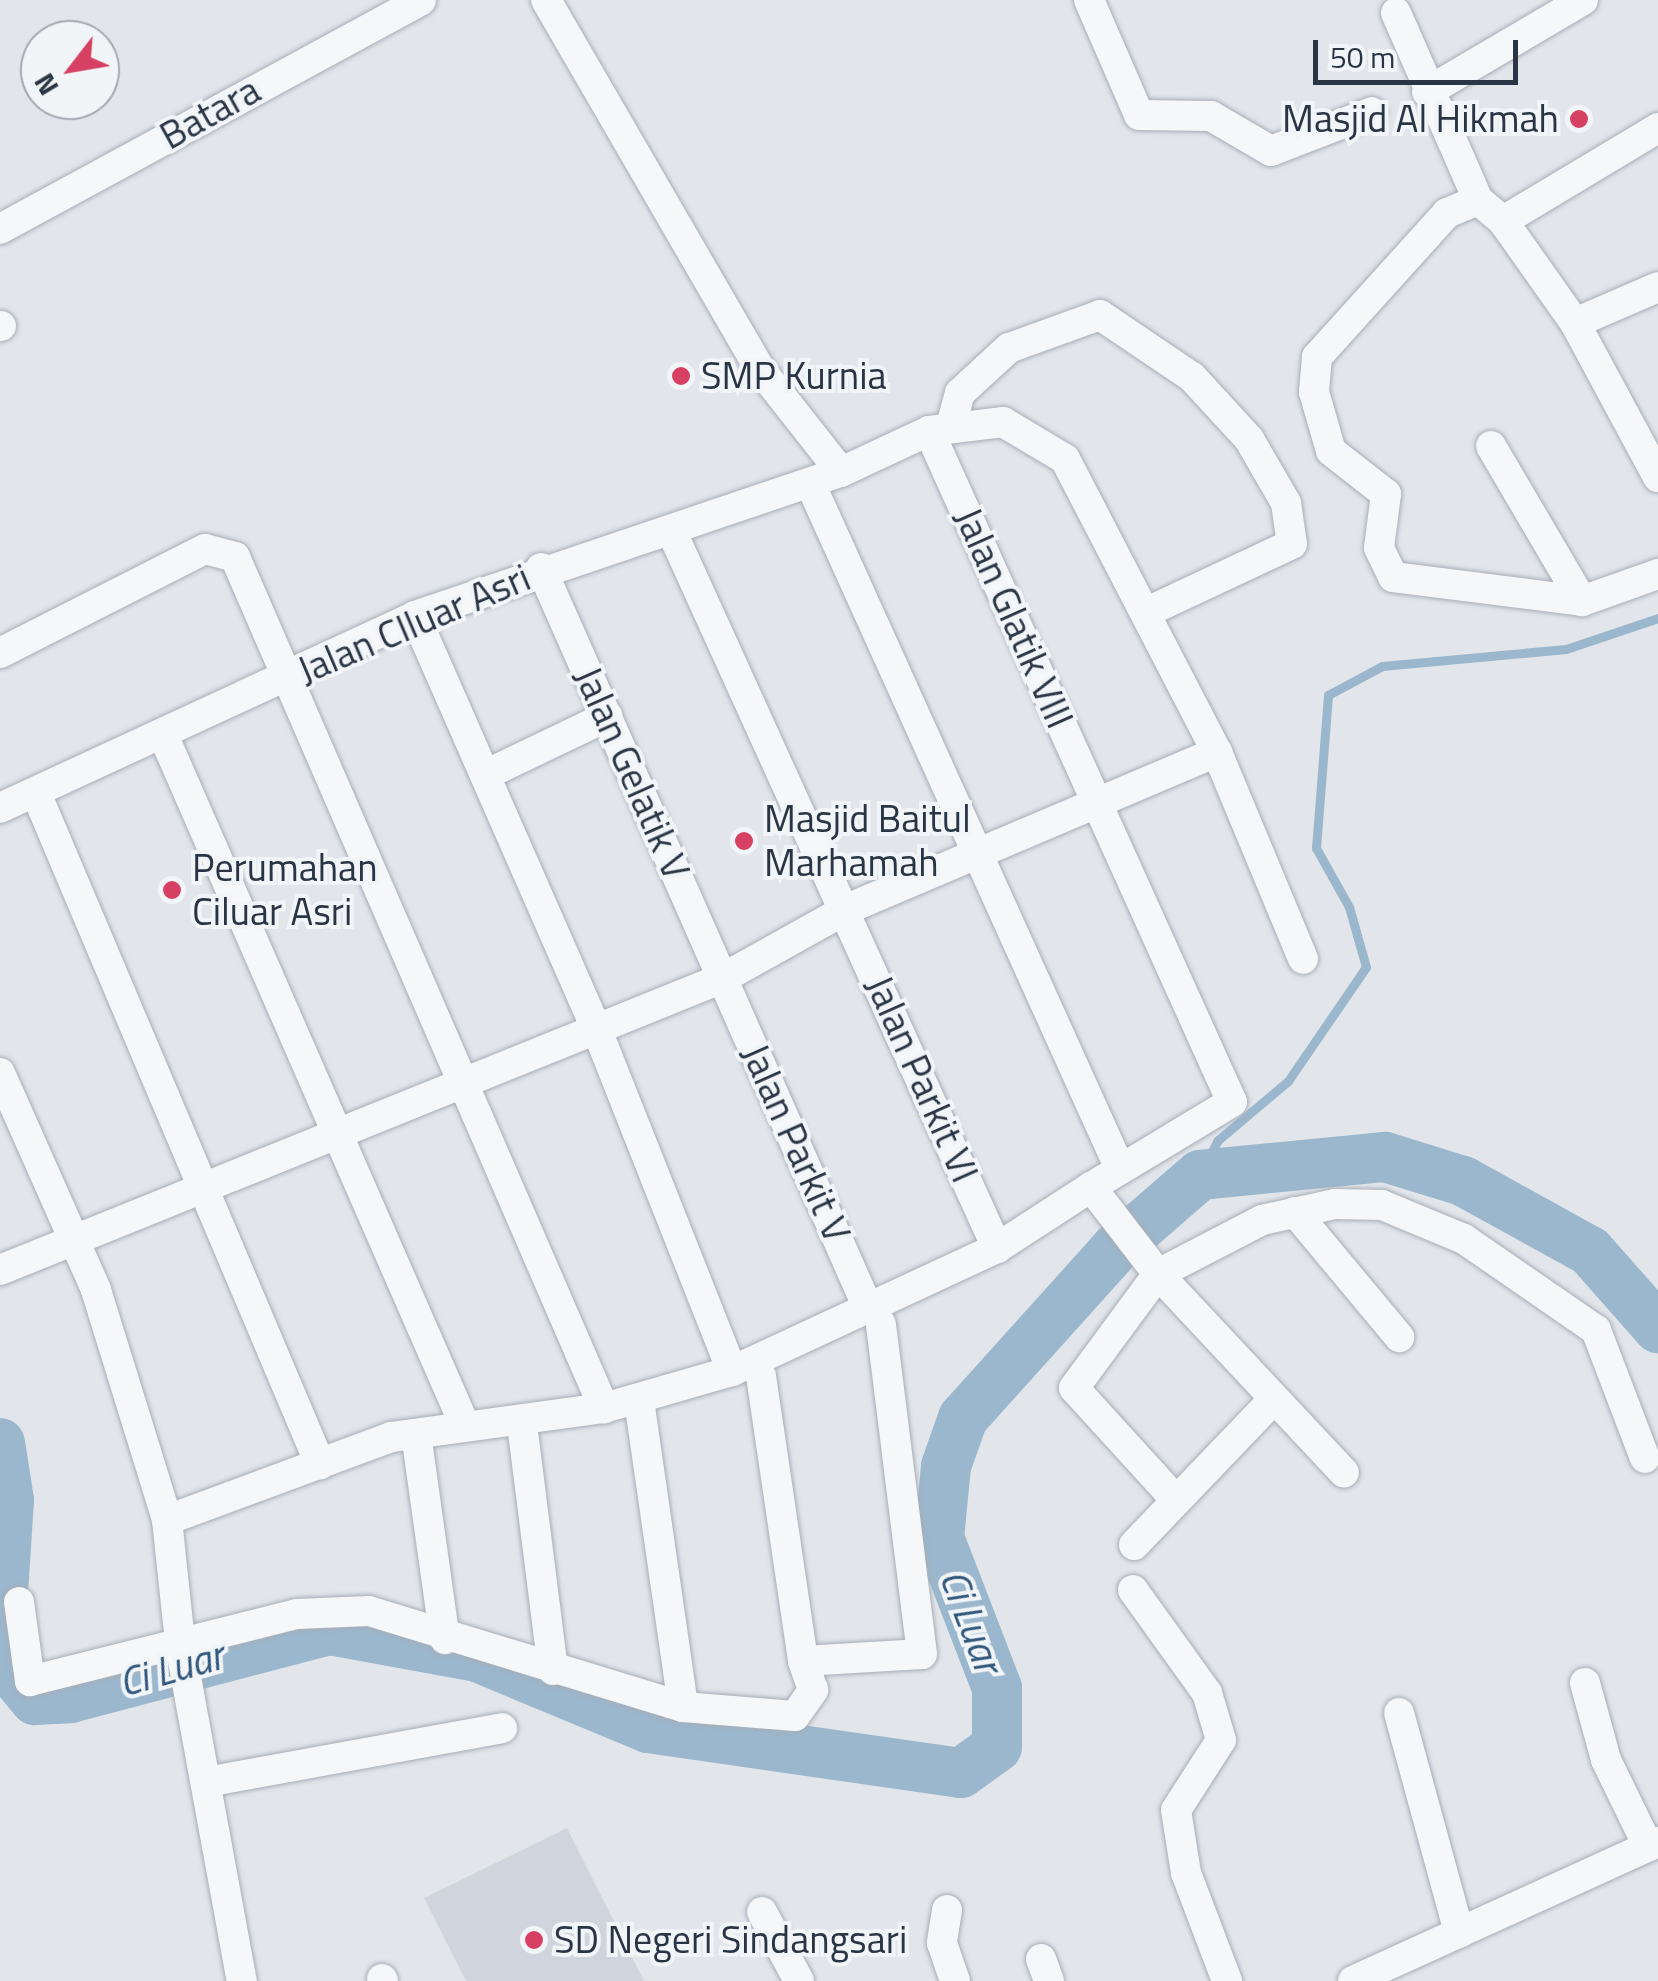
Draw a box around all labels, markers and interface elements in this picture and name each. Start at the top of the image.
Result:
north arrow [20,20,120,120]
scale bar [1318,20,1523,82]
text: 50 m [1330,34,1395,80]
text: N [22,65,69,104]
street label: Batara [152,67,268,159]
place label: Masjid Al Hikmah [1282,96,1559,142]
marker: Masjid Al Hikmah [1568,108,1590,130]
place label: SMP Kurnia [701,353,887,399]
marker: SMP Kurnia [670,365,692,387]
street label: Jalan Glatik VIII [945,501,1083,735]
street label: Jalan CIluar Asri [291,555,537,693]
street label: Jalan Gelatik V [565,660,699,886]
place label: Masjid Baitul Marhamah [764,796,971,886]
marker: Masjid Baitul Marhamah [733,830,755,852]
place label: Perumahan Ciluar Asri [192,845,378,934]
marker: Perumahan Ciluar Asri [161,879,183,901]
street label: Jalan Parkit VI [856,969,988,1189]
street label: Jalan Parkit V [732,1037,860,1249]
water label: Ci Luar [929,1563,1013,1679]
water label: Ci Luar [113,1631,229,1707]
place label: SD Negeri Sindangsari [554,1917,907,1963]
marker: SD Negeri Sindangsari [523,1929,545,1951]

